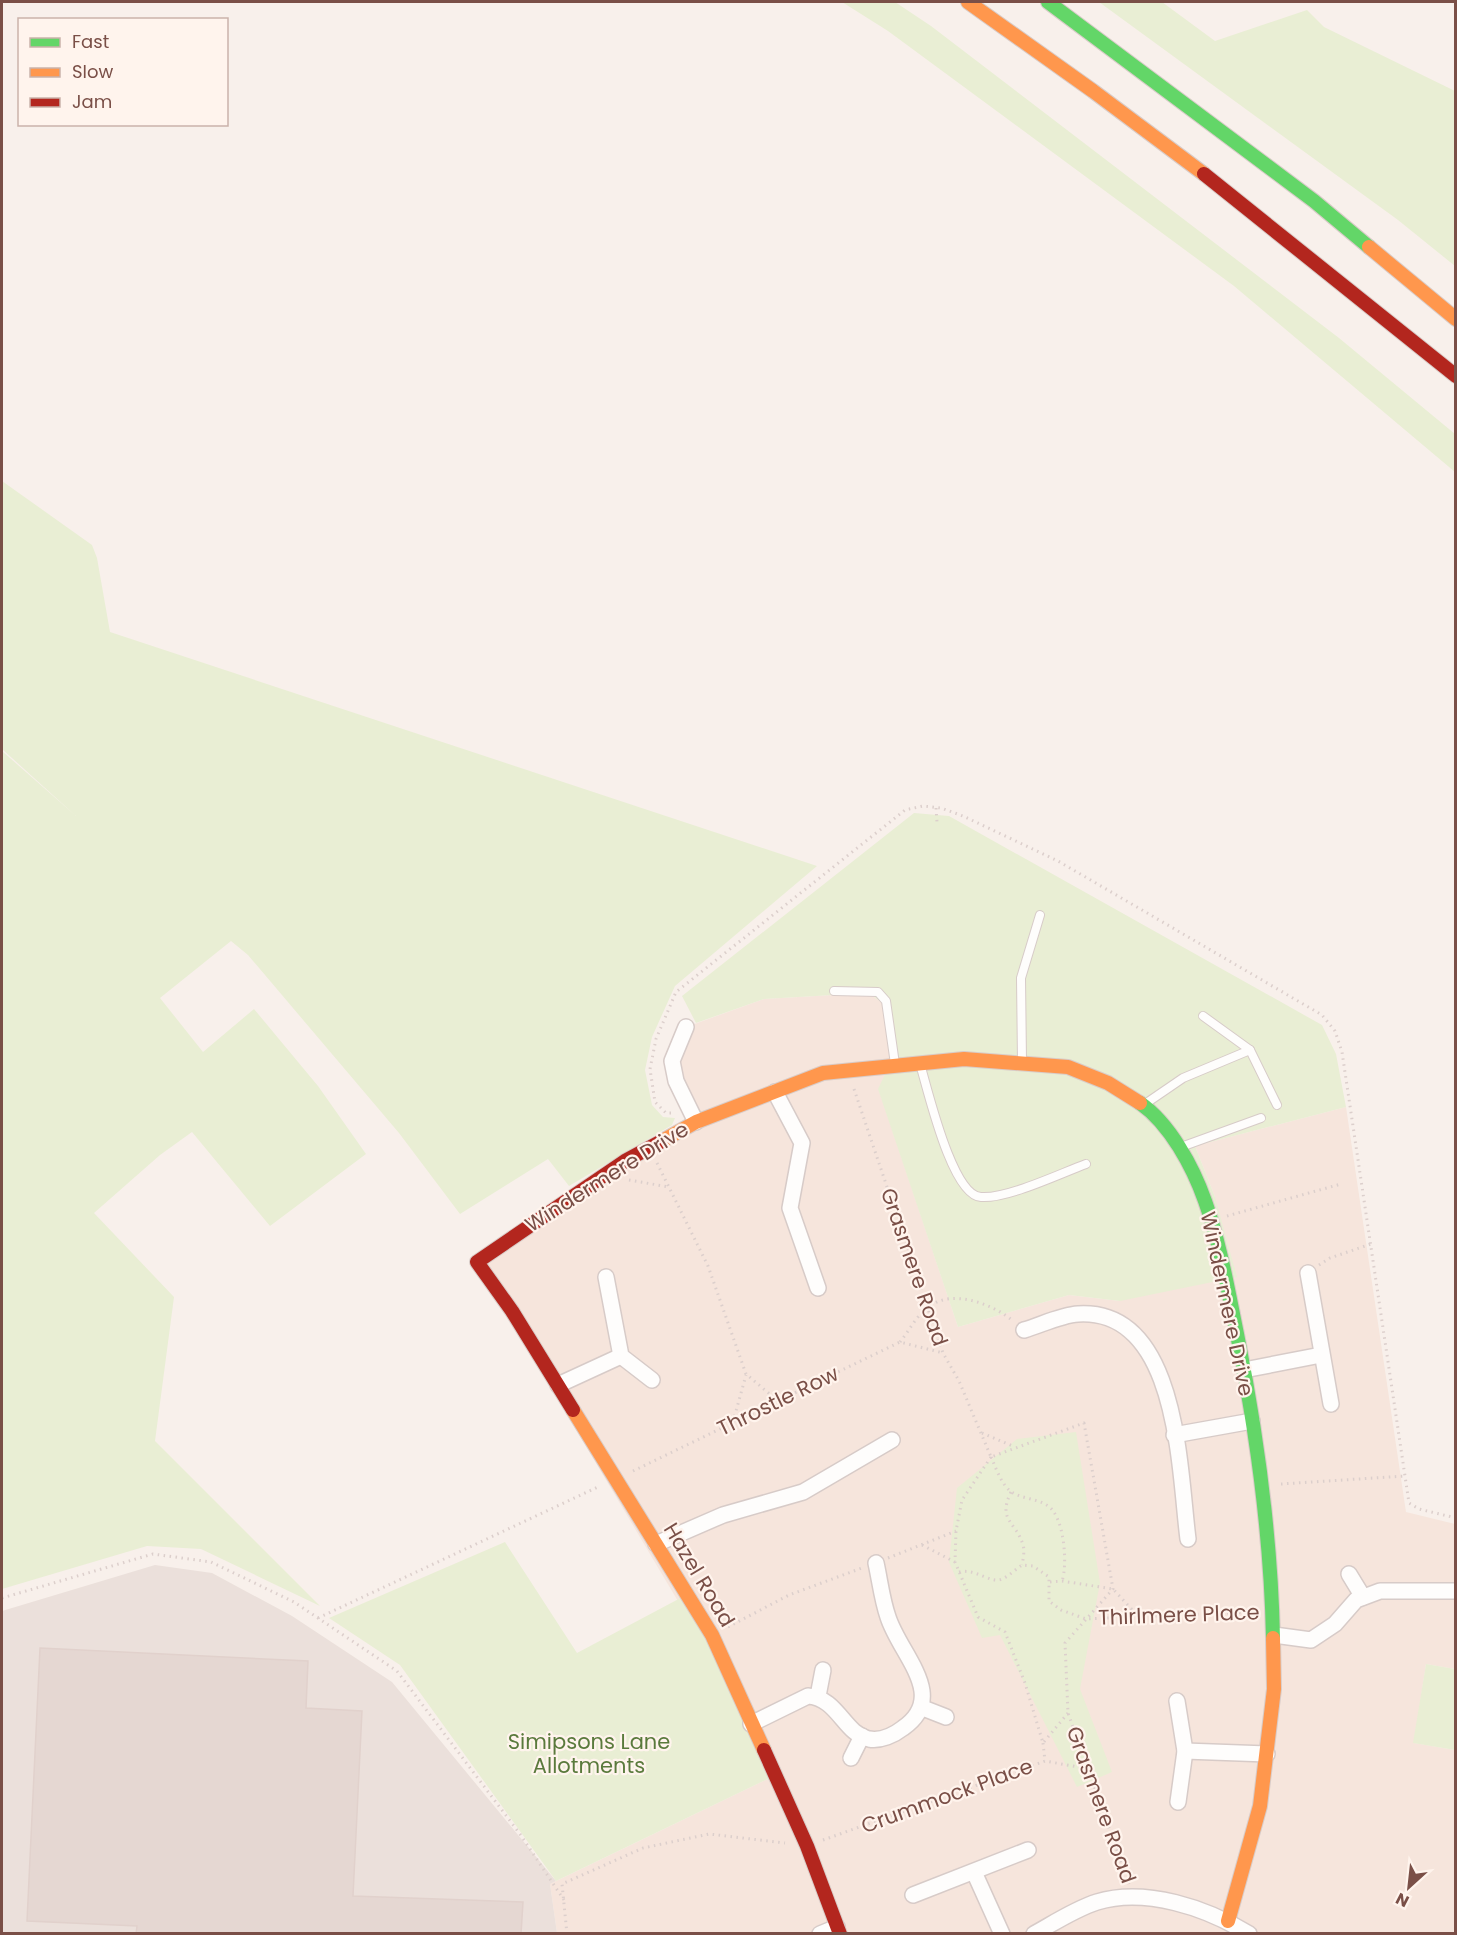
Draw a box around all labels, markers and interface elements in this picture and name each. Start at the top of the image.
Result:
legend [18,18,228,126]
text: Fast [72,29,109,54]
text: Slow [72,59,114,84]
text: Jam [72,89,112,114]
street label: Windermere Drive [519,1114,694,1239]
street label: Grasmere Road [874,1184,955,1350]
street label: Windermere Drive [1194,1209,1261,1399]
street label: Throstle Row [712,1359,843,1442]
street label: Hazel Road [657,1517,742,1632]
street label: Thirlmere Place [1098,1597,1260,1632]
street label: Grasmere Road [1060,1722,1143,1887]
park label: Simipsons Lane Allotments [508,1727,670,1780]
street label: Crummock Place [857,1751,1037,1840]
north arrow [1379,1857,1439,1917]
text: N [1392,1887,1413,1913]

